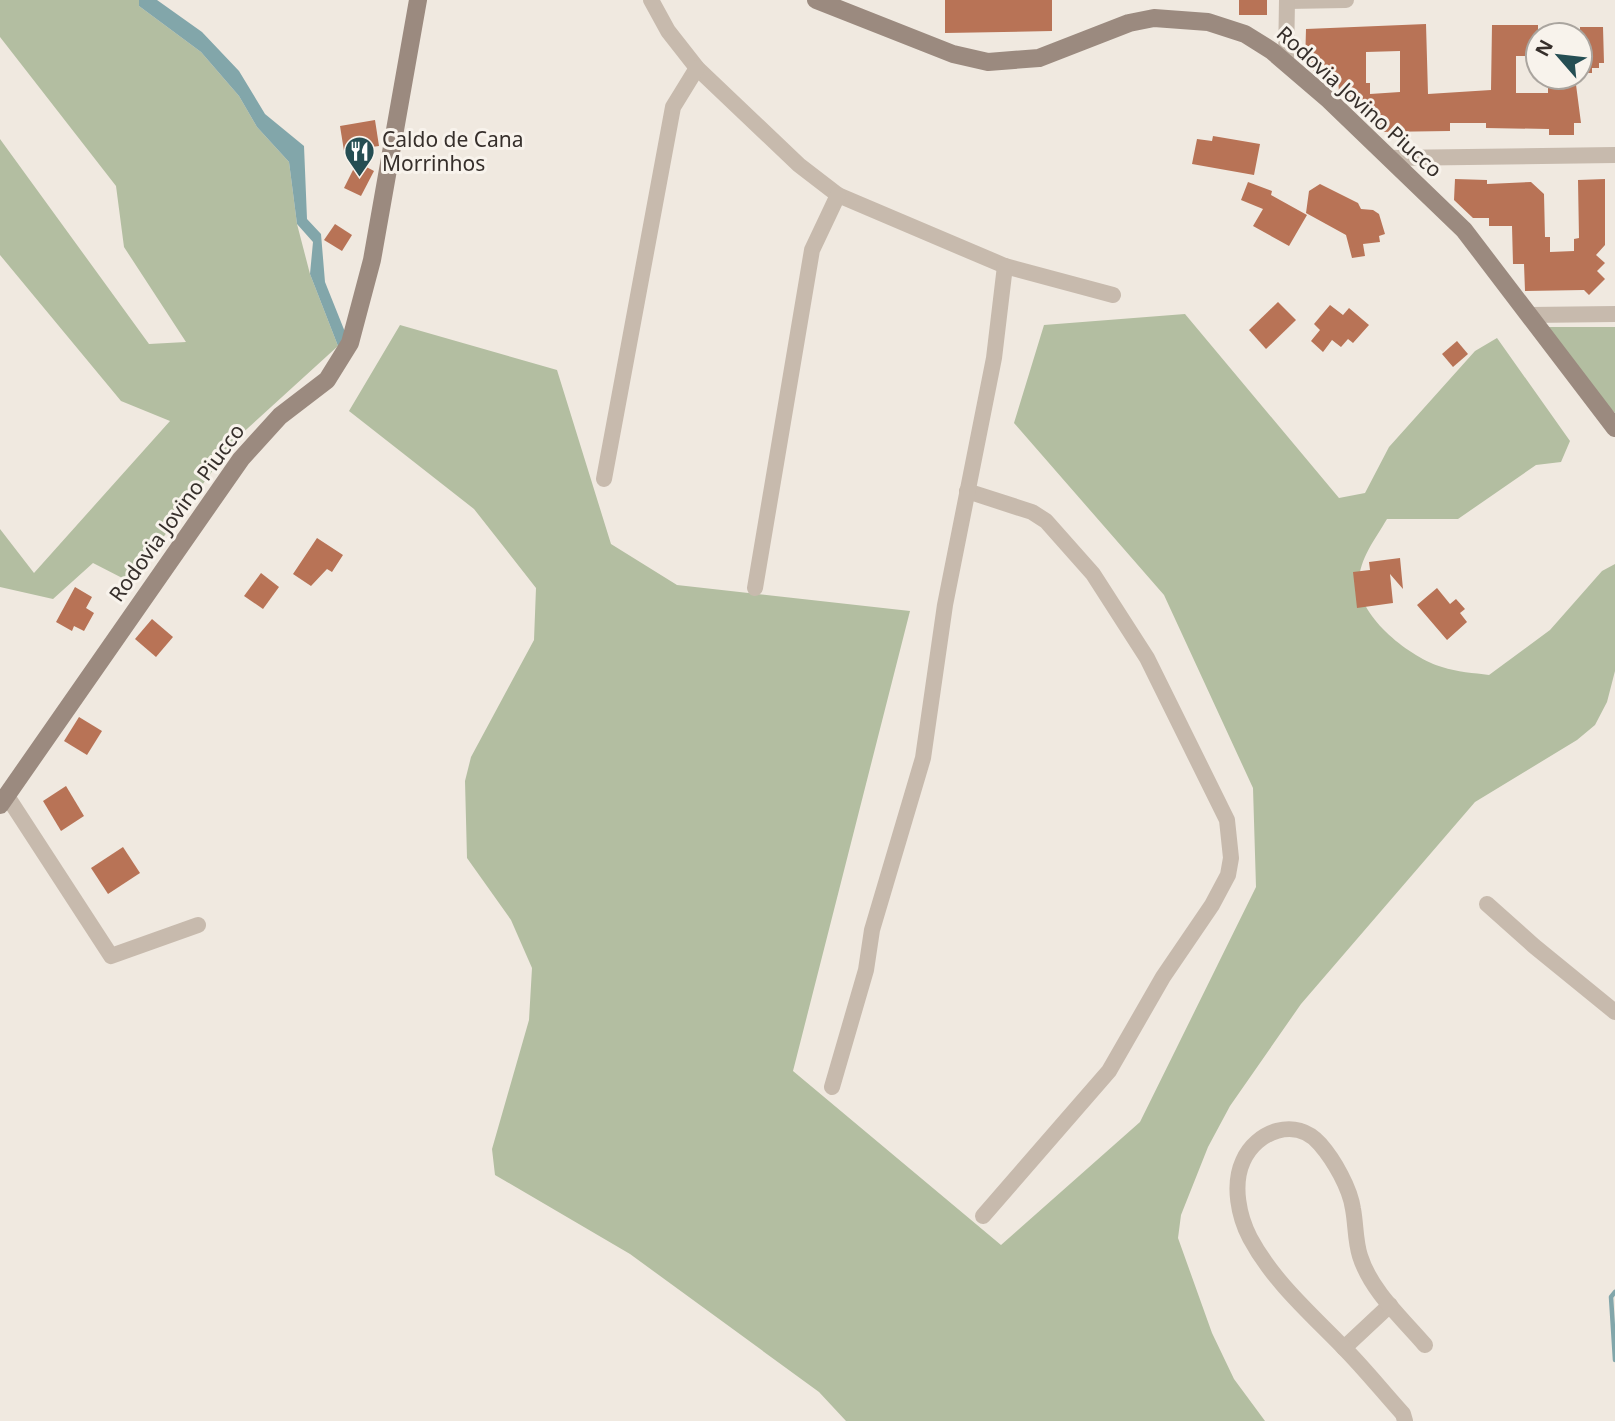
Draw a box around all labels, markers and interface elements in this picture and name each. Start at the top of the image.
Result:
street label: Rodovia Jovino Piucco [1271,19,1448,183]
north arrow [1524,21,1594,91]
text: N [1529,35,1559,61]
place label: Caldo de Cana Morrinhos [382,125,524,177]
restaurant icon: Caldo de Cana Morrinhos [342,135,376,179]
street label: Rodovia Jovino Piucco [102,418,250,607]

